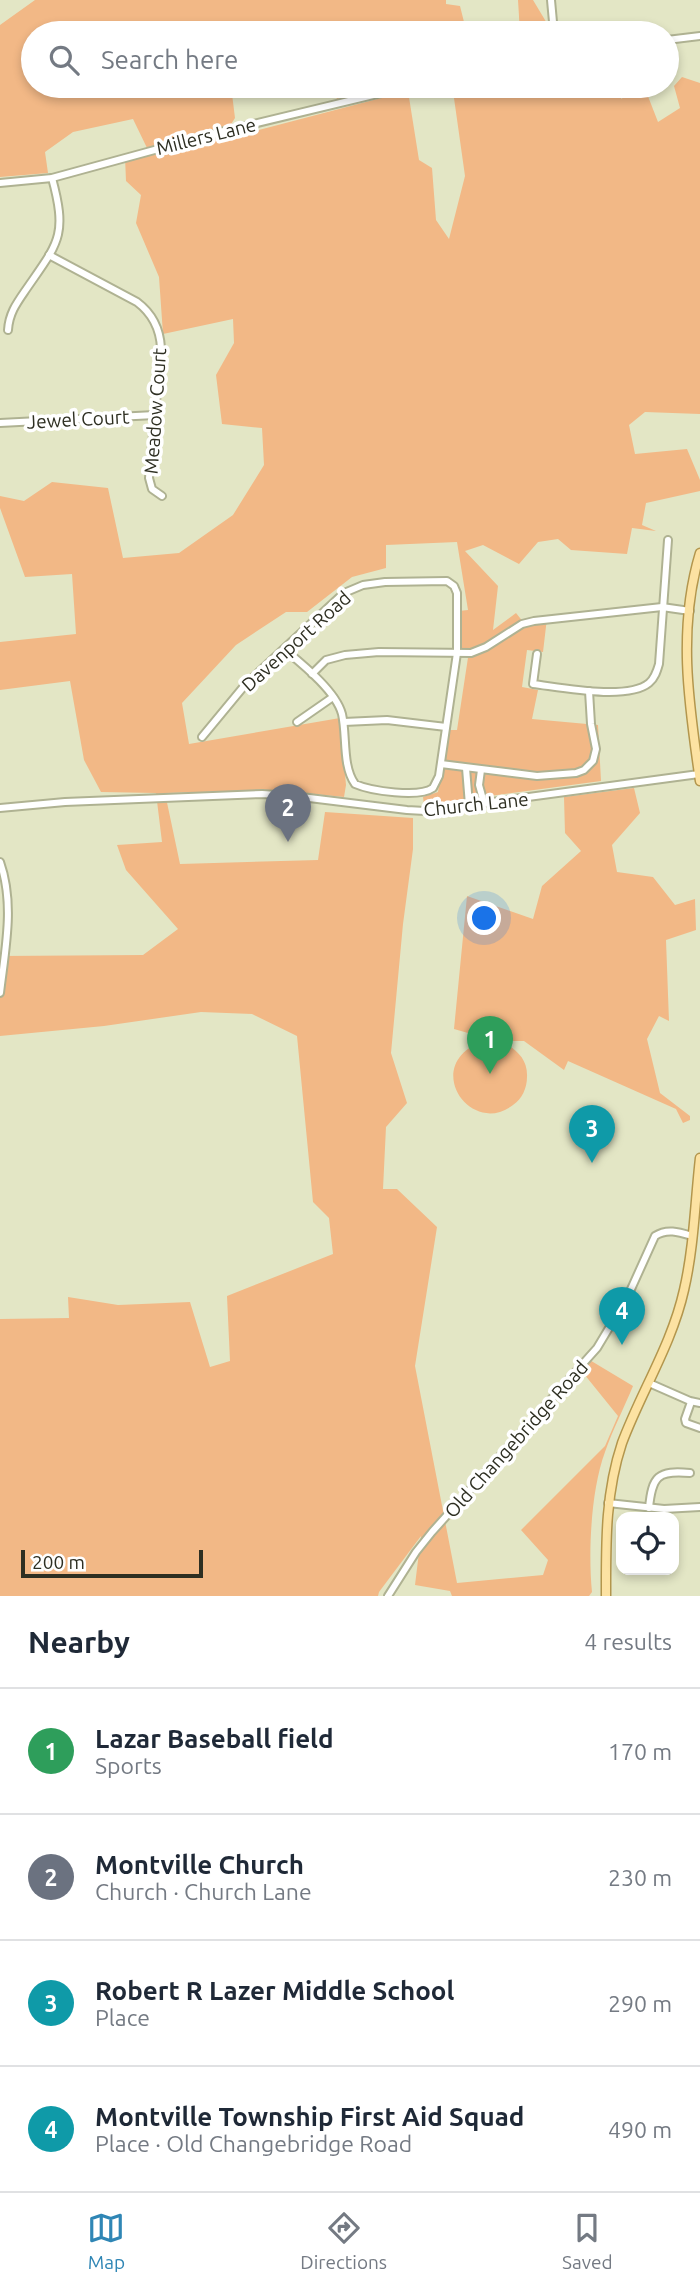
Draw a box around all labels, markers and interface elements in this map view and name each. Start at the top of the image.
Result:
search box [21,21,679,98]
icon: search [45,41,83,79]
text: Search here [101,45,238,74]
street label: Millers Lane [154,113,258,159]
street label: Meadow Court [140,347,170,475]
street label: Jewel Court [26,405,130,433]
street label: Davenport Road [237,586,355,696]
pin: 2 [265,784,311,842]
street label: Church Lane [422,788,530,820]
your location [467,901,501,935]
pin: 1 [467,1016,513,1074]
pin: 3 [569,1105,615,1163]
pin: 4 [599,1287,645,1345]
street label: Old Changebridge Road [440,1356,592,1522]
map controls [616,1512,679,1575]
button: locate [616,1512,679,1575]
scale bar [21,1547,203,1579]
text: 200 m [32,1551,85,1573]
text: Nearby [28,1625,130,1659]
text: 4 results [584,1629,672,1654]
text: Lazar Baseball field [95,1724,334,1753]
text: 1 [45,1739,57,1764]
text: 170 m [608,1739,672,1764]
text: Sports [95,1753,162,1778]
text: Montville Church [95,1850,304,1879]
text: 2 [45,1865,57,1890]
text: 230 m [608,1865,672,1890]
text: Church · Church Lane [95,1879,312,1904]
text: Robert R Lazer Middle School [95,1976,454,2005]
text: 3 [45,1991,57,2016]
text: 290 m [608,1991,672,2016]
text: Place [95,2005,150,2030]
text: Montville Township First Aid Squad [95,2102,524,2131]
text: 4 [45,2117,57,2142]
text: 490 m [608,2117,672,2142]
text: Place · Old Changebridge Road [95,2131,412,2156]
tab: Map [87,2209,125,2273]
tab: Directions [300,2209,387,2273]
tab: Saved [562,2209,613,2273]

